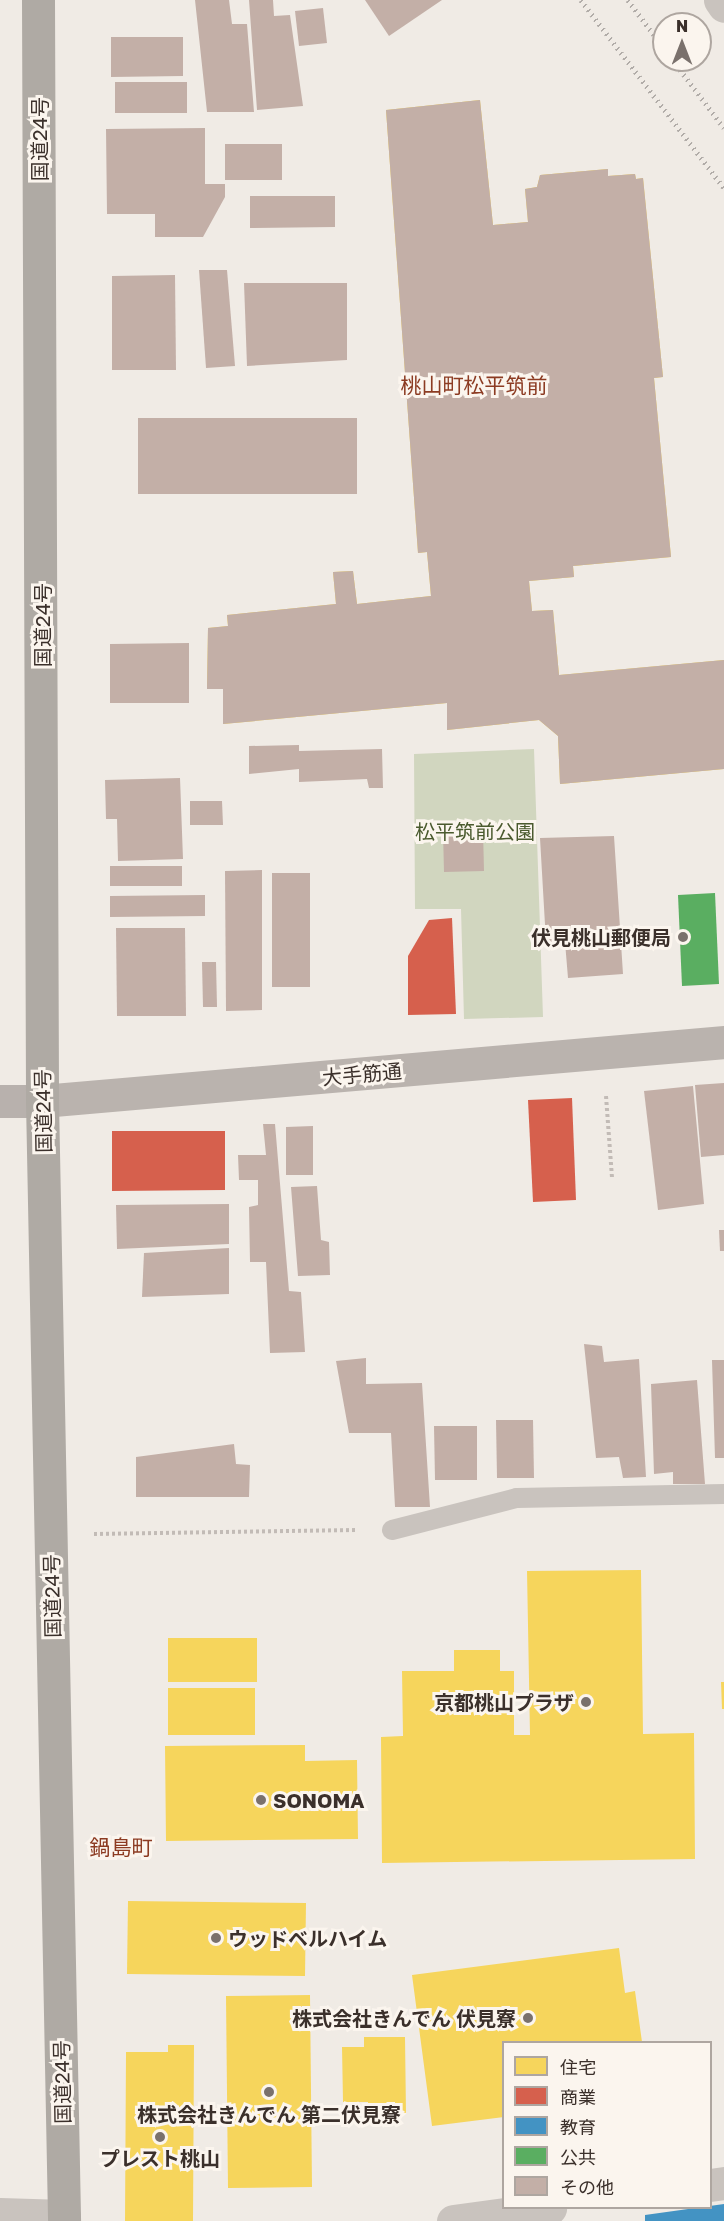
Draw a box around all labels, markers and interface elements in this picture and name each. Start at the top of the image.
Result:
north arrow [652,12,712,72]
text: N [676,16,688,36]
street label: 国道24号 [27,97,51,181]
district label: 桃山町松平筑前 [401,372,547,398]
street label: 国道24号 [30,583,54,667]
park label: 松平筑前公園 [415,819,535,843]
place label: 伏見桃山郵便局 [531,925,671,949]
marker: 伏見桃山郵便局 [676,930,690,944]
street label: 大手筋通 [321,1059,403,1089]
street label: 国道24号 [30,1069,56,1153]
street label: 国道24号 [39,1554,65,1638]
place label: 京都桃山プラザ [434,1690,574,1714]
marker: 京都桃山プラザ [579,1695,593,1709]
place label: SONOMA [273,1788,364,1812]
marker: SONOMA [254,1793,268,1807]
district label: 鍋島町 [90,1834,152,1860]
place label: ウッドベルハイム [228,1926,388,1950]
marker: ウッドベルハイム [209,1931,223,1945]
place label: 株式会社きんでん 伏見寮 [291,2006,516,2030]
marker: 株式会社きんでん 伏見寮 [521,2011,535,2025]
street label: 国道24号 [49,2040,75,2124]
legend [502,2041,712,2209]
text: 住宅 [560,2056,596,2078]
marker: 株式会社きんでん 第二伏見寮 [262,2085,276,2099]
text: 商業 [560,2086,596,2108]
place label: 株式会社きんでん 第二伏見寮 [137,2102,401,2126]
text: 教育 [560,2116,596,2138]
marker: プレスト桃山 [153,2130,167,2144]
place label: プレスト桃山 [100,2146,220,2170]
text: 公共 [560,2146,596,2168]
text: その他 [560,2176,614,2198]

